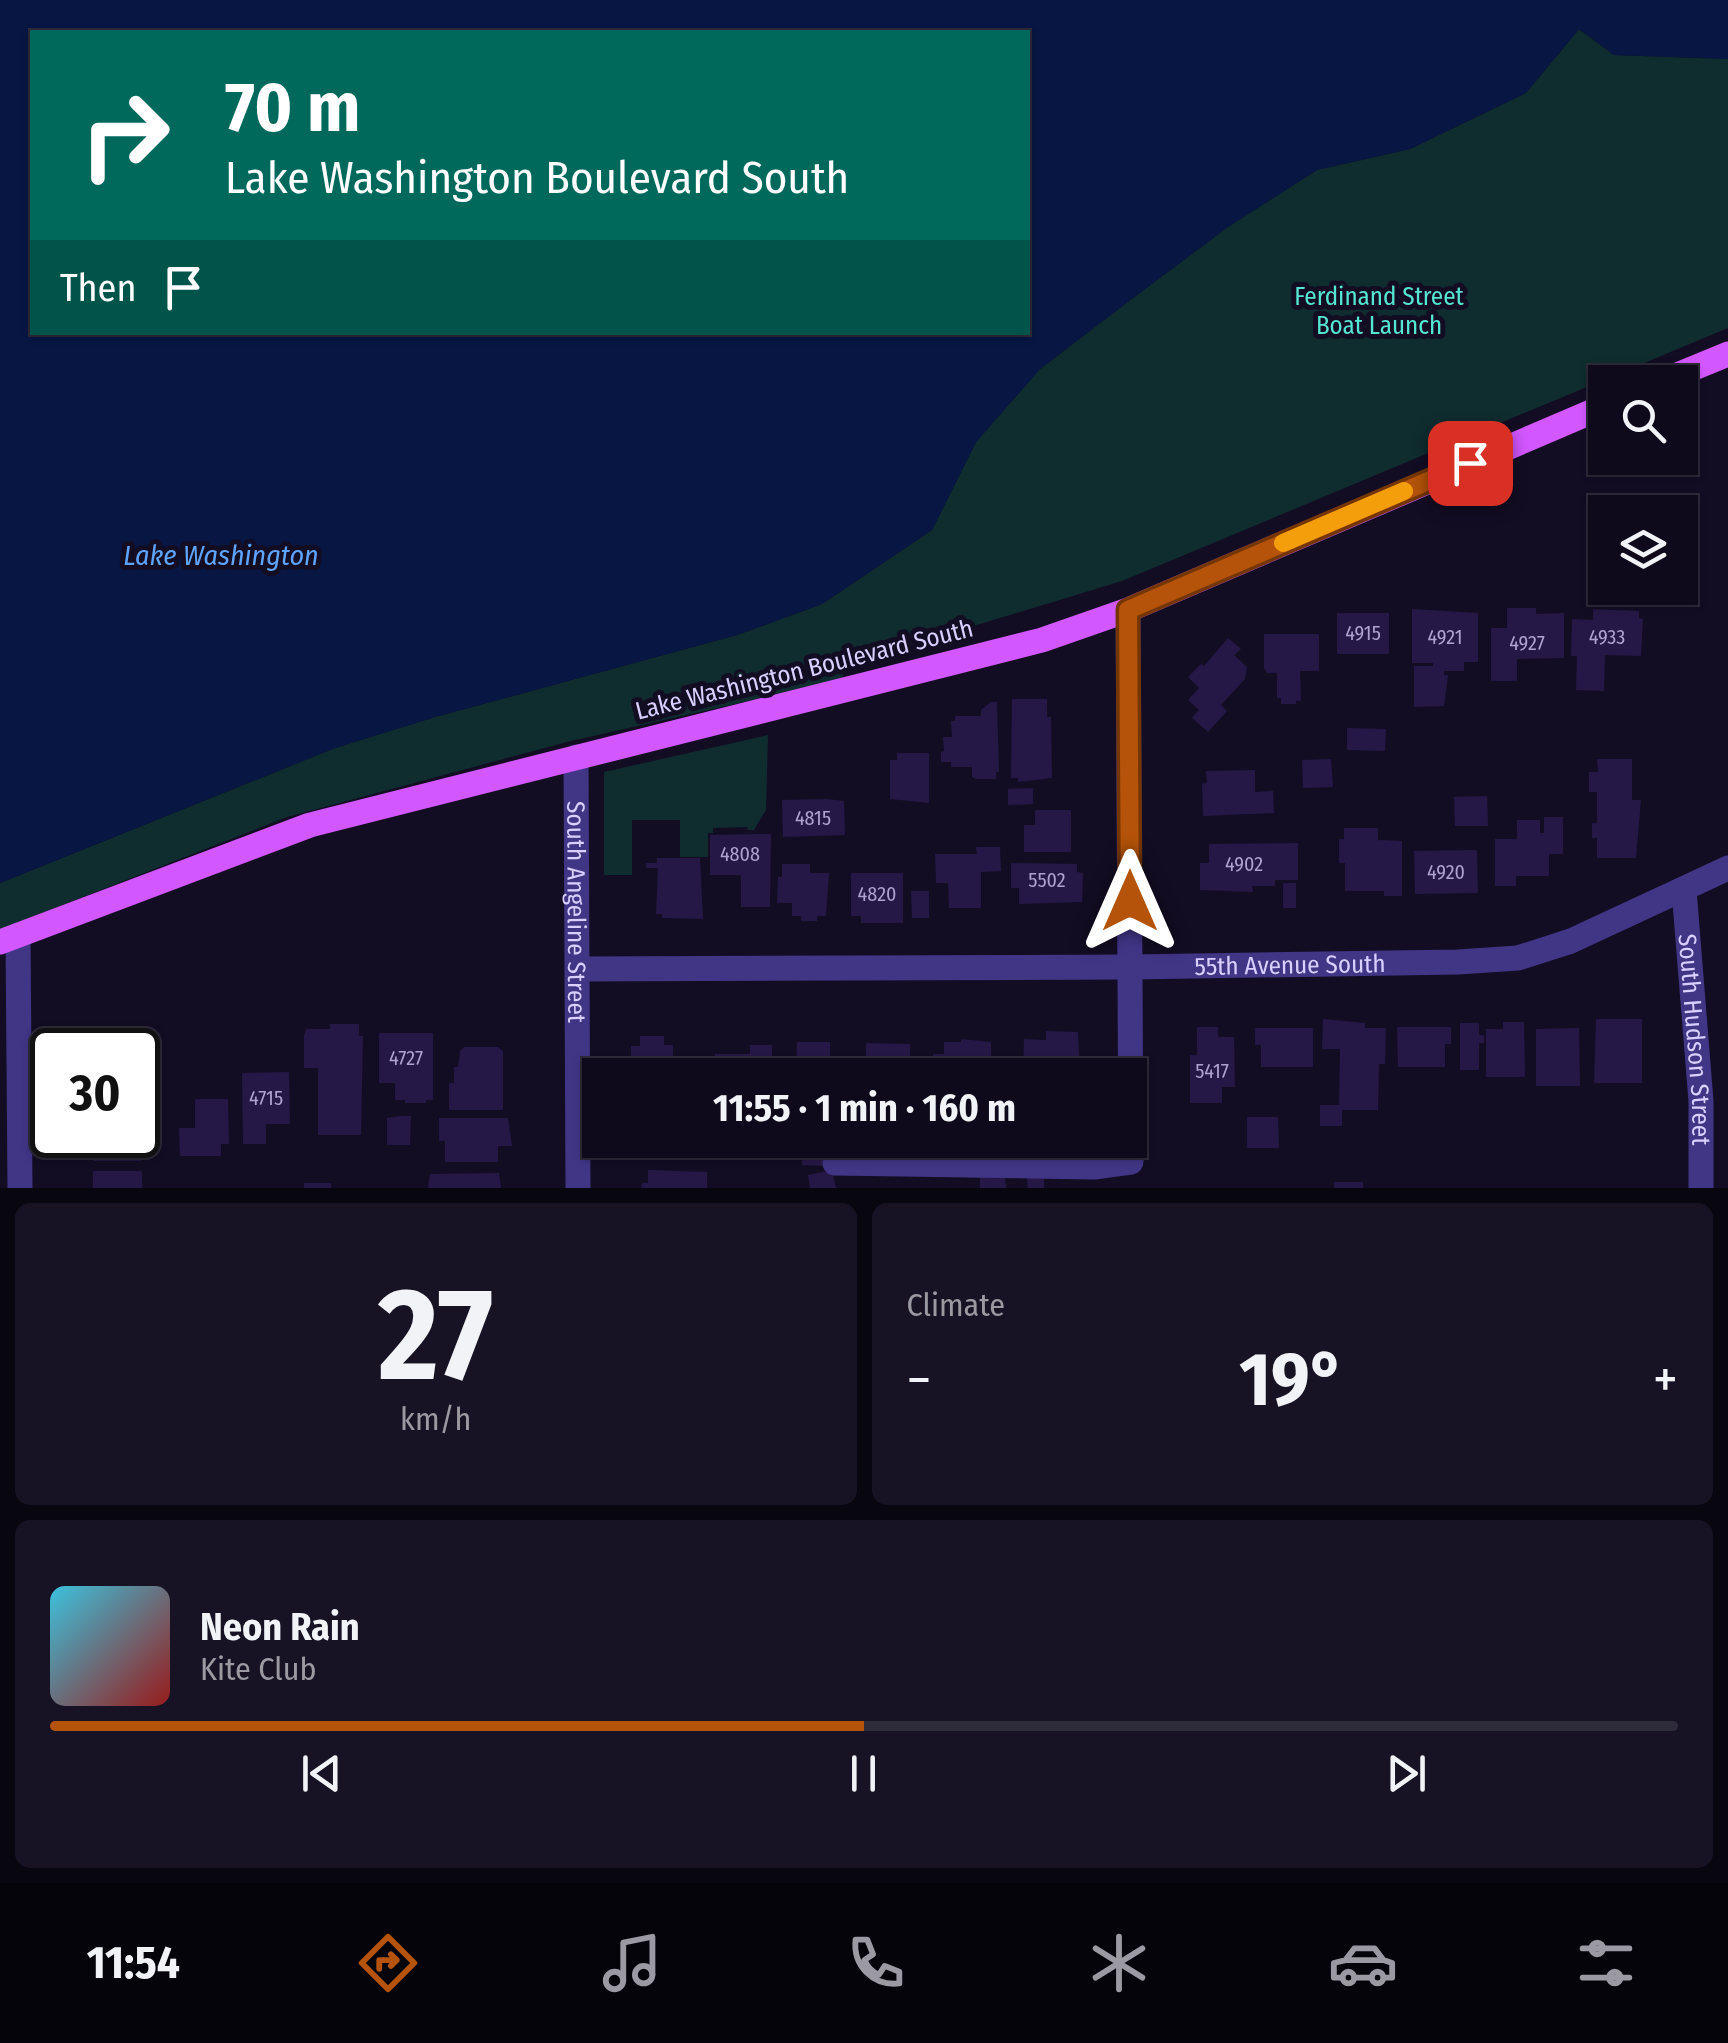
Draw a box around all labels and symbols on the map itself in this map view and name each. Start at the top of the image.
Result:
park label: Ferdinand Street Boat Launch [1294,282,1465,341]
pin [1428,421,1513,506]
water label: Lake Washington [123,539,319,572]
street label: Lake Washington Boulevard South [632,613,976,726]
house number: 4915 [1345,621,1381,645]
house number: 4921 [1428,625,1462,649]
house number: 4933 [1589,625,1625,649]
house number: 4927 [1509,631,1545,655]
street label: South Angeline Street [560,801,591,1024]
house number: 4815 [795,806,831,830]
house number: 4808 [720,842,760,866]
position arrow [1078,849,1182,953]
house number: 4902 [1225,852,1263,876]
house number: 4920 [1427,860,1465,884]
house number: 5502 [1028,868,1066,892]
house number: 4820 [858,882,896,906]
street label: South Hudson Street [1672,933,1715,1146]
street label: 55th Avenue South [1194,949,1386,982]
speed limit sign: 30 [30,1028,160,1158]
house number: 4727 [389,1046,423,1070]
house number: 5417 [1195,1059,1229,1083]
house number: 4715 [249,1086,283,1110]

